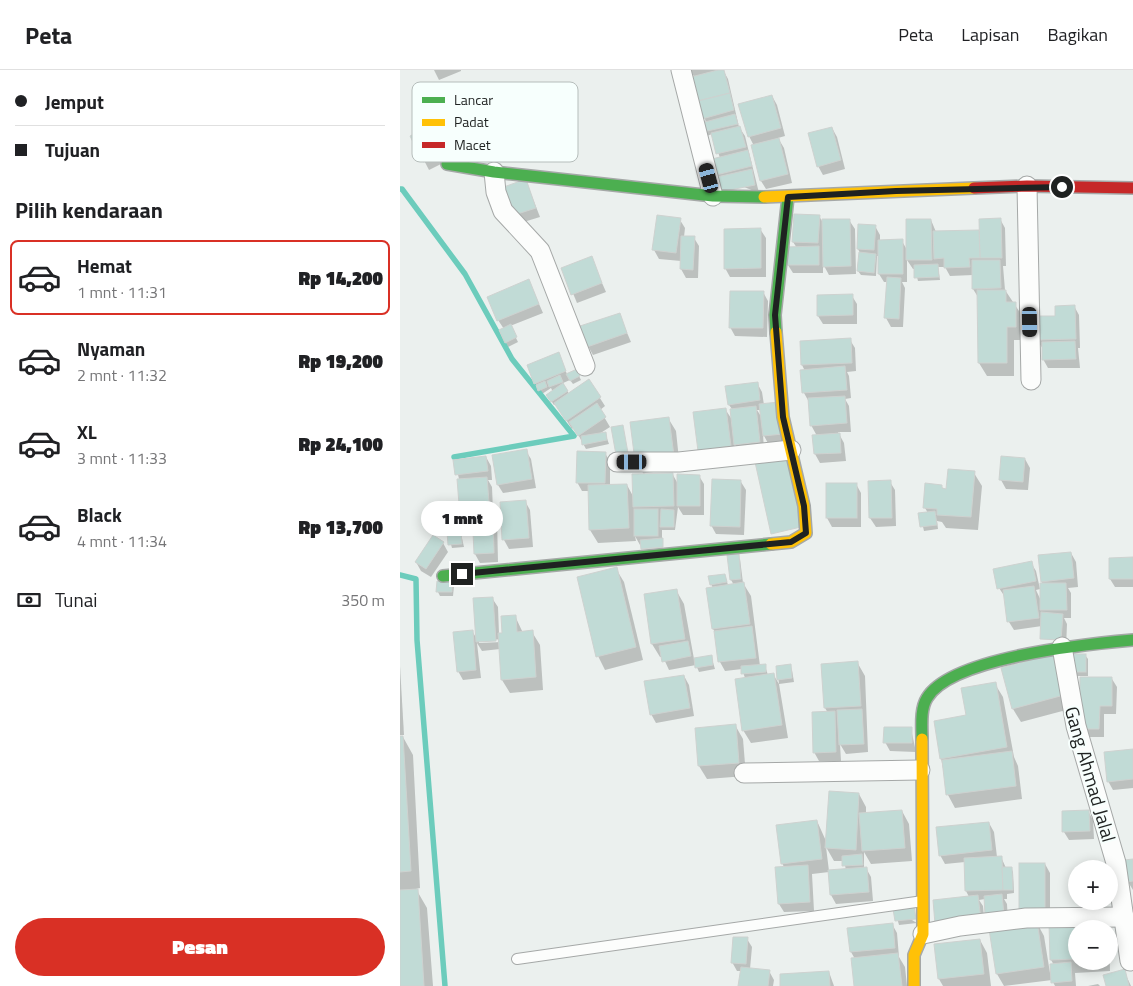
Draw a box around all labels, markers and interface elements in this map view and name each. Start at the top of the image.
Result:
text: Peta [25,17,72,53]
text: Peta [898,21,933,48]
text: Lapisan [961,21,1019,48]
text: Bagikan [1047,21,1108,48]
legend [412,82,578,162]
text: Jemput [45,87,104,116]
text: Lancar [454,89,493,110]
text: Padat [454,111,489,132]
text: Macet [454,134,491,155]
text: Tujuan [45,135,100,164]
car [697,162,720,194]
route start [1051,176,1073,198]
text: Pilih kendaraan [15,193,163,227]
text: Hemat [77,251,132,280]
icon: car [17,255,62,300]
text: Rp 14,200 [299,263,383,292]
text: 1 mnt · 11:31 [77,280,167,304]
car [1022,307,1037,337]
text: Nyaman [77,334,145,363]
icon: car [17,338,62,383]
text: Rp 19,200 [299,346,383,375]
text: 2 mnt · 11:32 [77,363,167,387]
text: XL [77,417,97,446]
icon: car [17,421,62,466]
text: Rp 24,100 [299,429,383,458]
text: 3 mnt · 11:33 [77,446,167,470]
car [617,455,647,470]
text: Black [77,500,122,529]
callout: 1 mnt [421,502,503,536]
icon: car [17,504,62,549]
text: 1 mnt [441,506,483,530]
text: Rp 13,700 [299,512,383,541]
text: 4 mnt · 11:34 [77,529,167,553]
route end [451,563,473,585]
text: Tunai [55,585,97,614]
icon: cash [15,586,43,614]
text: 350 m [341,588,385,612]
street label: Gang Ahmad Jalal [1058,703,1124,845]
map controls [1068,860,1118,970]
button: + [1068,860,1118,910]
button: Pesan [15,918,385,976]
button: − [1068,920,1118,970]

